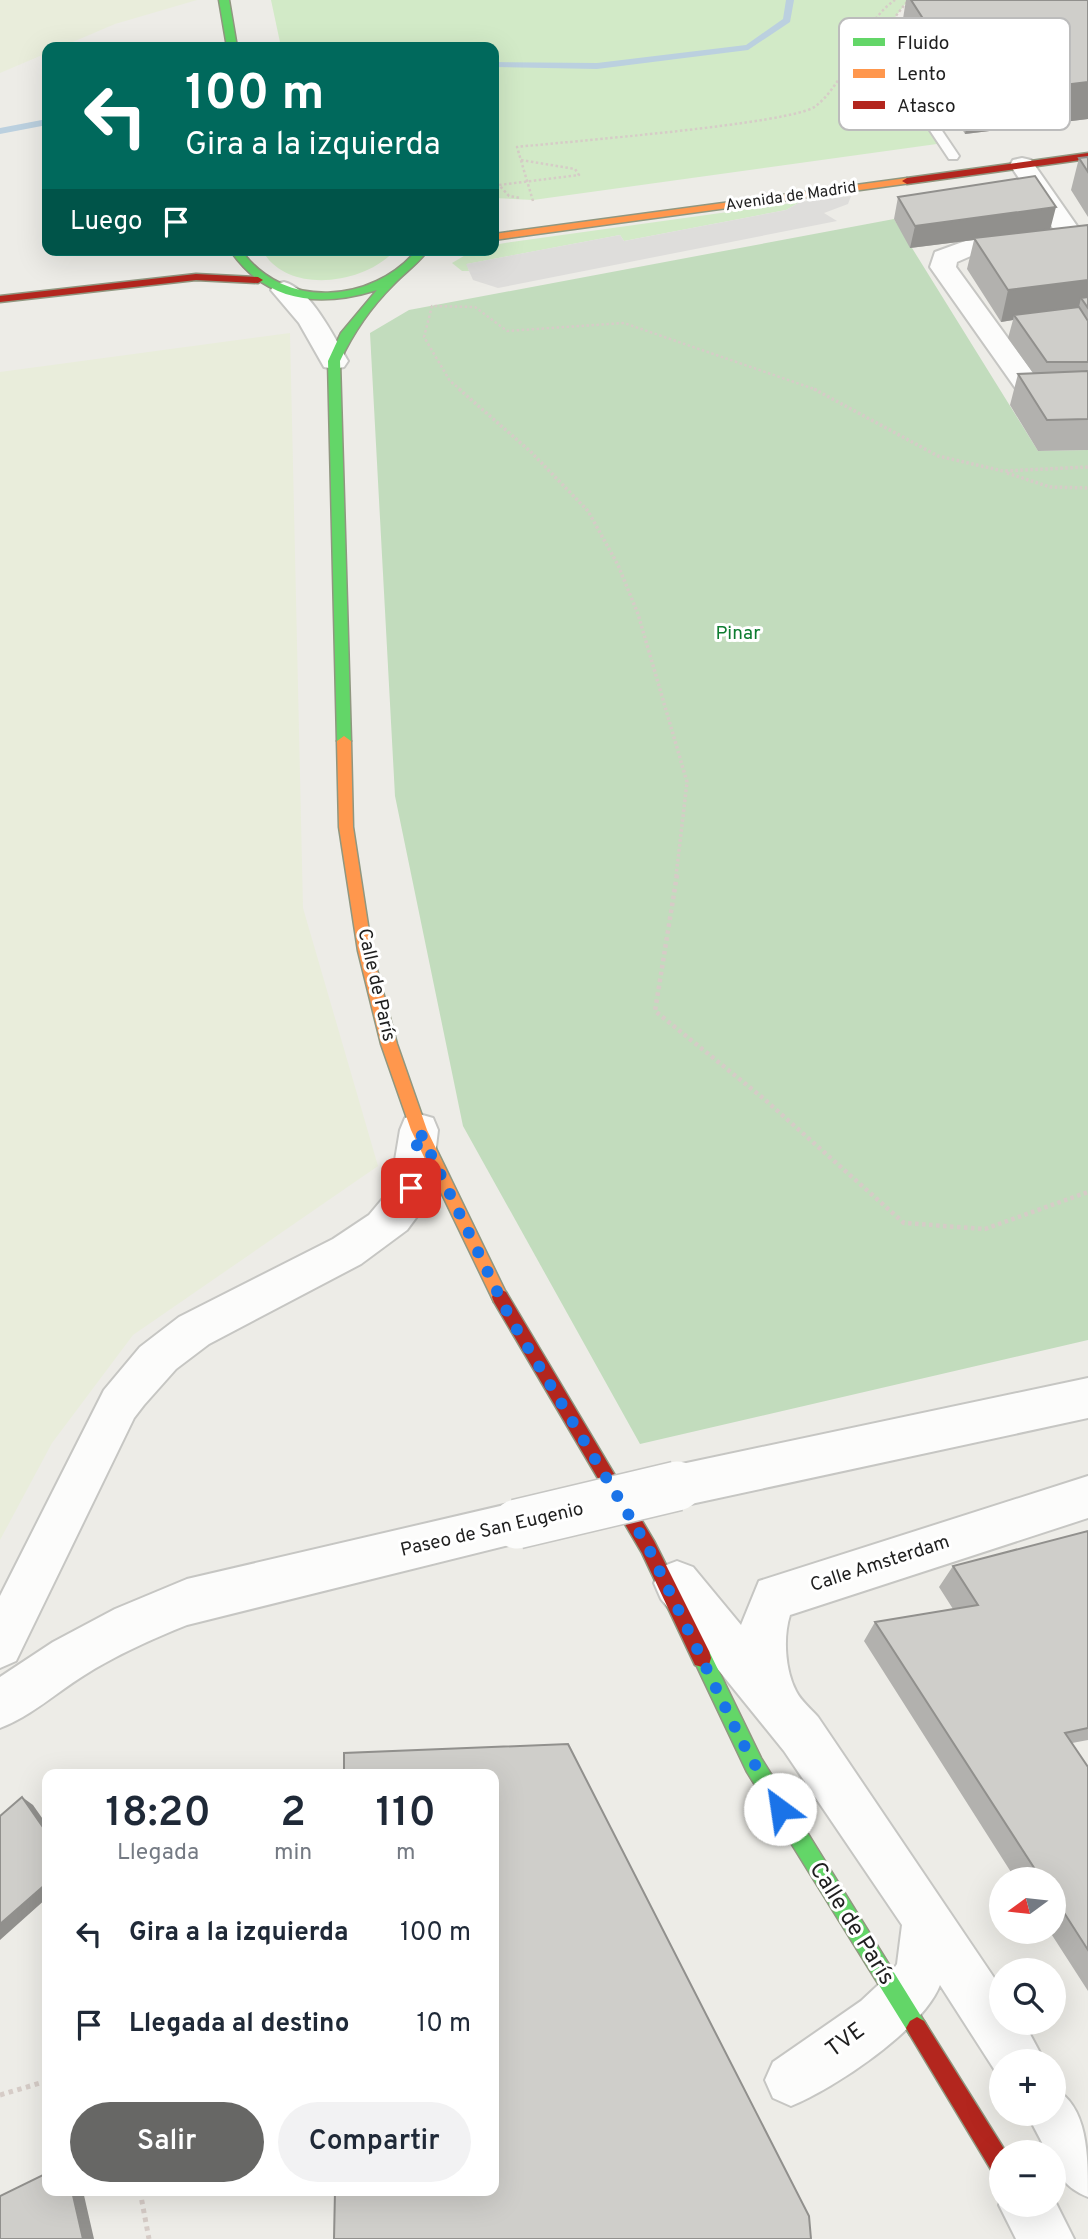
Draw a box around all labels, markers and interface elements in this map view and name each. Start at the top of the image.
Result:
legend [839,18,1070,130]
text: Fluido [897,32,949,56]
text: Lento [897,63,946,87]
text: 100 m [185,65,324,127]
icon: left [70,70,161,161]
text: Atasco [897,95,956,119]
text: Gira a la izquierda [185,126,441,166]
street label: Avenida de Madrid [724,178,858,216]
icon: arrive [157,203,195,241]
text: Luego [70,206,143,239]
park label: Pinar [715,622,761,646]
street label: Calle de París [351,926,401,1044]
pin [381,1158,441,1218]
icon: arrive [392,1169,430,1207]
street label: Paseo de San Eugenio [398,1497,586,1563]
street label: Calle Amsterdam [807,1530,953,1598]
position arrow [743,1772,817,1846]
text: 18:20 [105,1788,211,1841]
text: 2 [280,1788,306,1841]
text: 110 [376,1788,436,1841]
text: Llegada [117,1839,199,1868]
text: min [274,1839,312,1868]
text: m [396,1839,415,1868]
street label: Calle de París [802,1857,900,1991]
north arrow [989,1867,1066,1944]
map controls [989,1867,1066,2217]
icon: left [70,1915,108,1953]
text: Gira a la izquierda [129,1917,348,1950]
text: 100 m [400,1917,471,1950]
button: search [989,1958,1066,2035]
icon: arrive [70,2006,108,2044]
text: Llegada al destino [129,2008,349,2041]
text: 10 m [416,2008,471,2041]
street label: TVE [821,2017,871,2065]
button: + [989,2049,1066,2126]
button: Salir [70,2102,264,2182]
button: Compartir [278,2102,471,2182]
button: − [989,2140,1066,2217]

